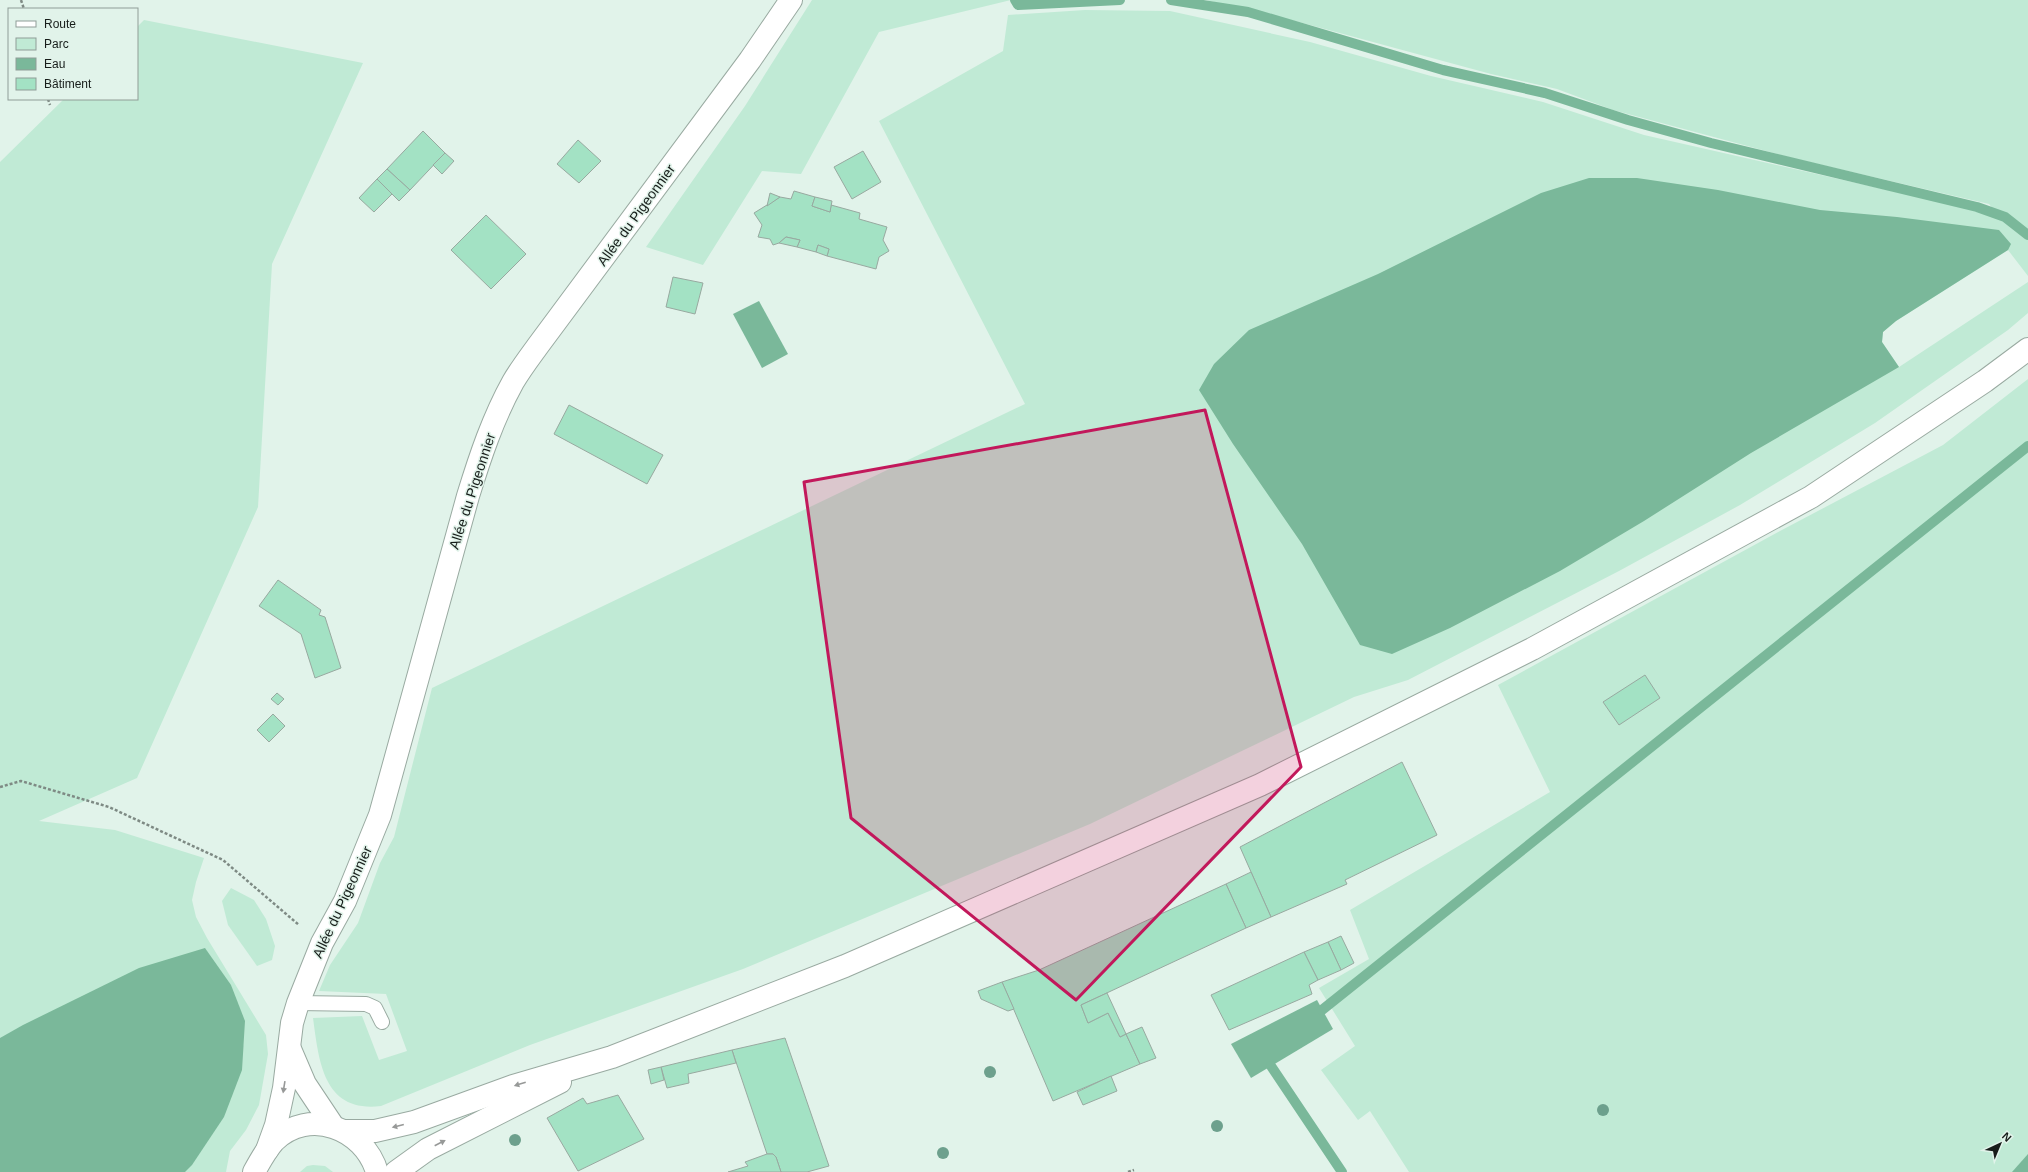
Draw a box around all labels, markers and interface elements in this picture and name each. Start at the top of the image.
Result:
legend [8,8,138,100]
text: Route [44,17,76,31]
text: Parc [44,37,69,51]
text: Eau [44,57,65,71]
text: Bâtiment [44,77,92,91]
street label: Allée du Pigeonnier [594,161,678,269]
street label: Allée du Pigeonnier [446,430,498,551]
street label: Allée du Pigeonnier [309,843,375,960]
one-way arrow [281,1081,287,1093]
one-way arrow [514,1081,526,1087]
one-way arrow [391,1123,404,1129]
north arrow [1980,1124,2020,1164]
text: N [2000,1130,2014,1144]
one-way arrow [434,1140,446,1146]

